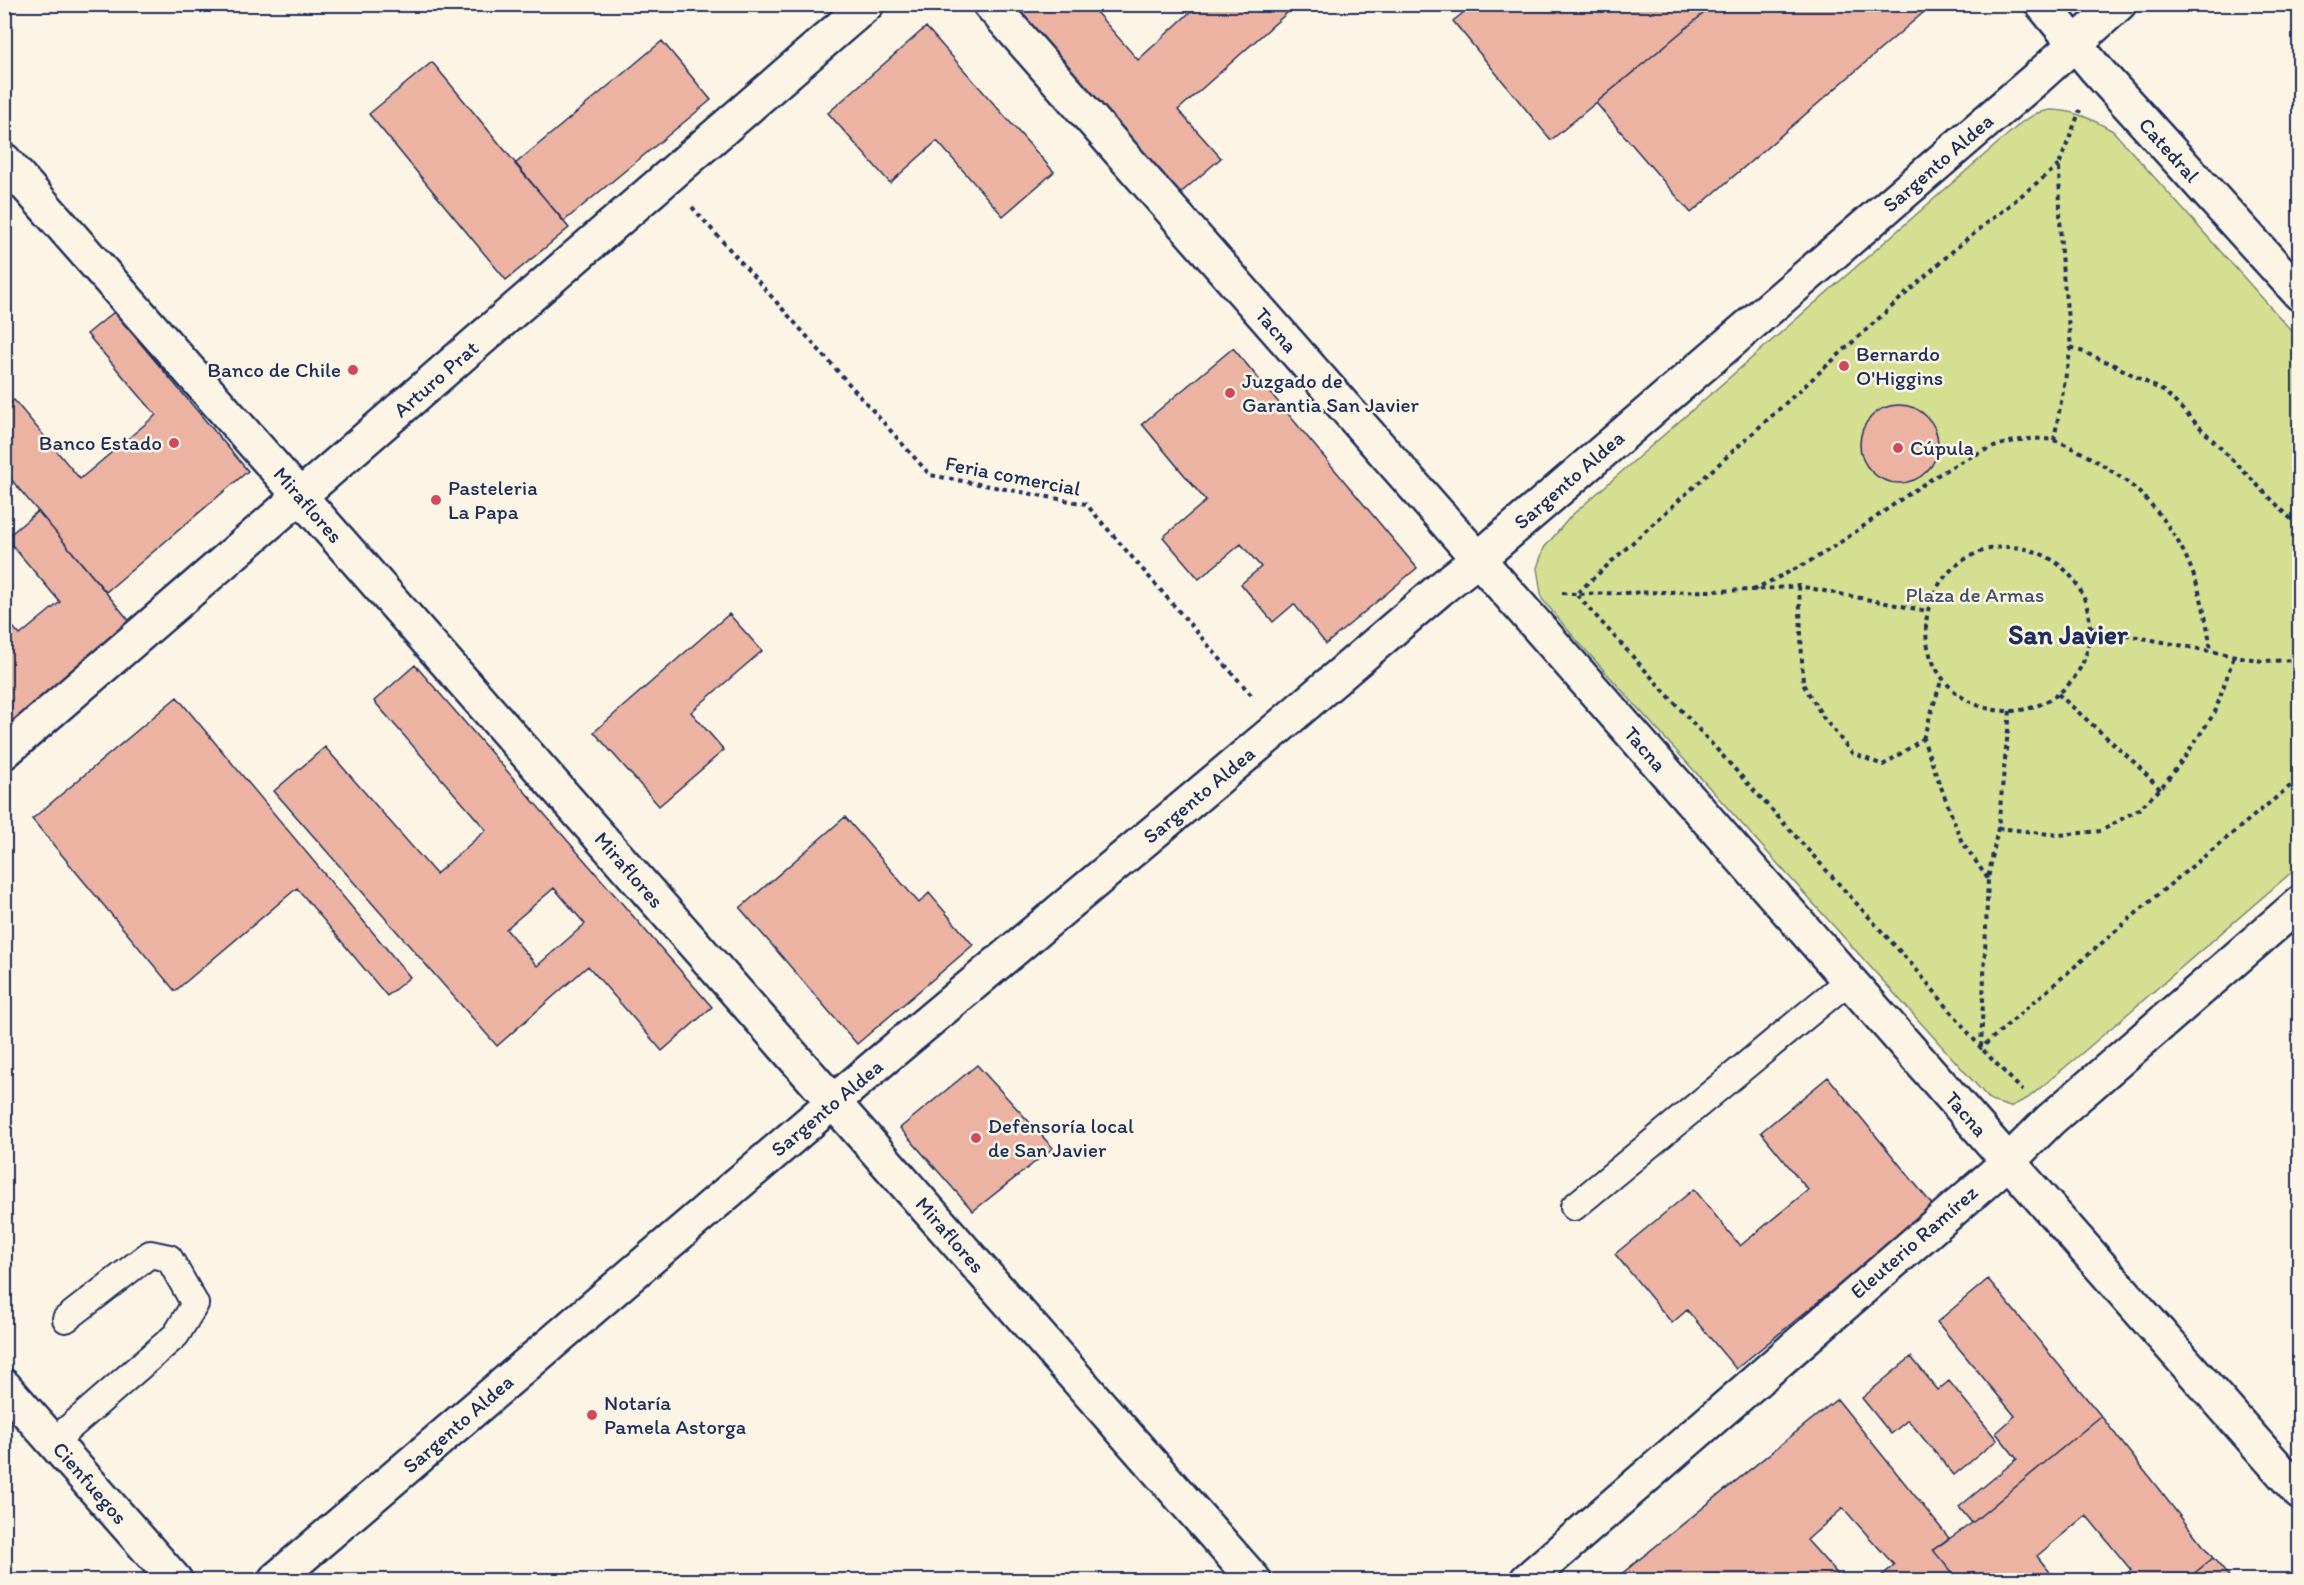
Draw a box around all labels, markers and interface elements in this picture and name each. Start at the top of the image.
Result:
street label: Sargento Aldea [1877,108,1998,217]
street label: Catedral [2134,112,2205,187]
street label: Tacna [1250,302,1303,358]
street label: Arturo Prat [388,335,483,422]
place label: Bernardo O'Higgins [1856,341,1943,390]
place label: Banco de Chile [207,357,341,382]
marker: Bernardo O'Higgins [1837,359,1851,373]
marker: Banco de Chile [346,363,360,377]
place label: Juzgado de Garantia San Javier [1242,368,1420,417]
marker: Juzgado de Garantia San Javier [1223,386,1237,400]
street label: Sargento Aldea [1508,425,1629,534]
place label: Banco Estado [39,430,162,455]
place label: Cúpula [1910,435,1974,460]
marker: Banco Estado [167,436,181,450]
marker: Cúpula [1891,441,1905,455]
street label: Feria comercial [943,450,1083,501]
street label: Miraflores [269,461,348,548]
place label: Pasteleria La Papa [448,475,538,524]
marker: Pasteleria La Papa [429,493,443,507]
park label: Plaza de Armas [1906,582,2044,607]
district label: San Javier [2008,618,2129,651]
street label: Tacna [1619,721,1672,777]
street label: Sargento Aldea [1138,741,1260,849]
street label: Miraflores [590,826,669,913]
street label: Sargento Aldea [766,1054,888,1162]
street label: Tacna [1940,1086,1993,1142]
place label: Defensoría local de San Javier [988,1113,1134,1162]
marker: Defensoría local de San Javier [969,1131,983,1145]
street label: Eleuterio Ramírez [1845,1179,1983,1304]
street label: Miraflores [911,1191,990,1278]
street label: Sargento Aldea [397,1369,518,1478]
place label: Notaría Pamela Astorga [604,1390,746,1439]
marker: Notaría Pamela Astorga [585,1408,599,1422]
street label: Cienfuegos [48,1436,133,1529]

